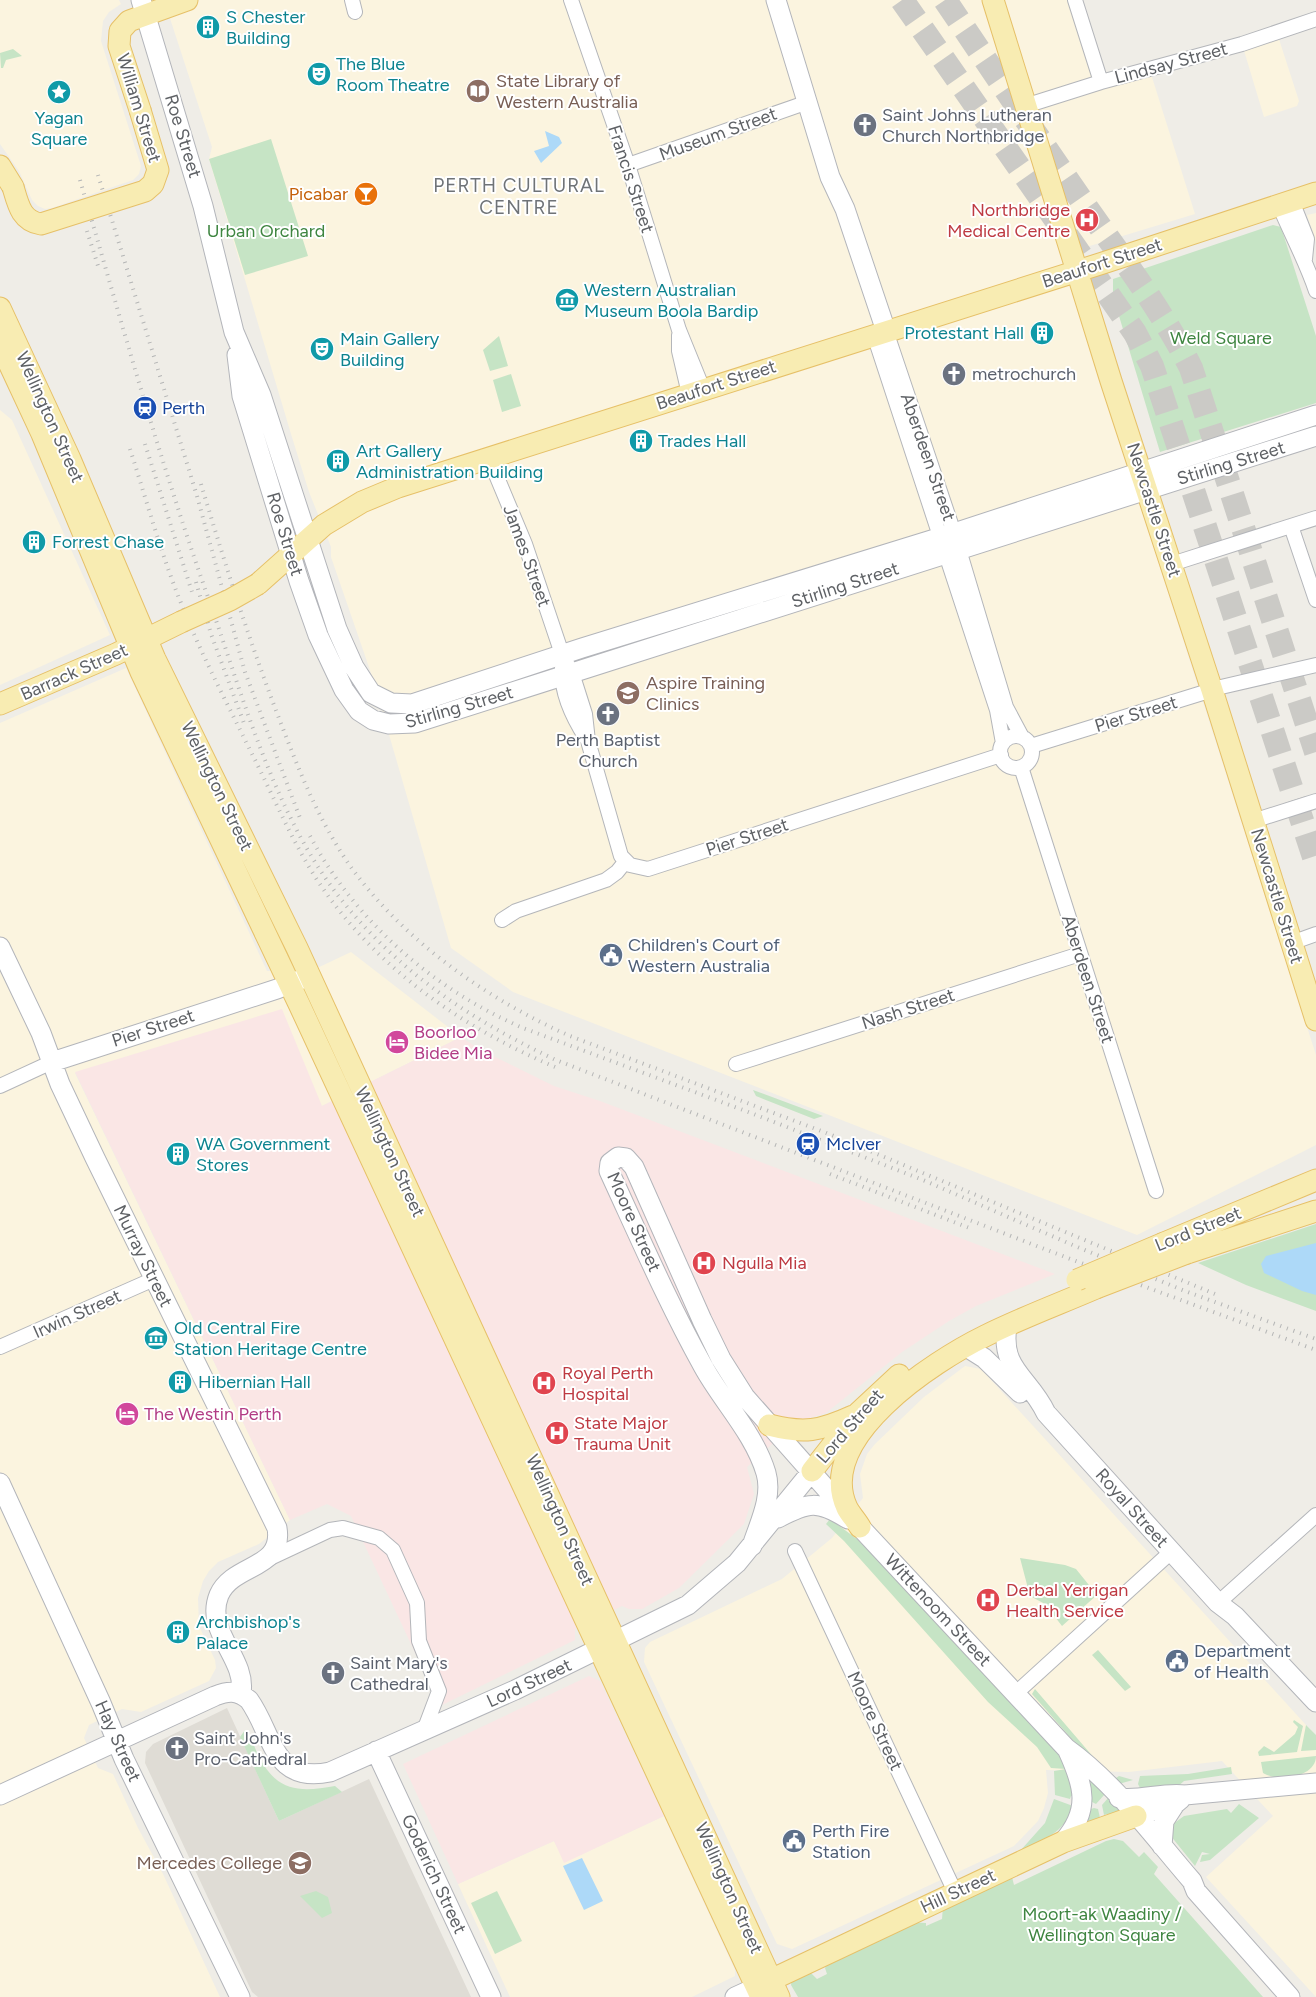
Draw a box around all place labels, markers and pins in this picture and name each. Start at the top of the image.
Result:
place label: S Chester Building [226,6,305,49]
building icon: S Chester Building [195,14,221,40]
place label: The Blue Room Theatre [336,53,450,96]
theatre icon: The Blue Room Theatre [306,61,332,87]
place label: State Library of Western Australia [496,70,638,113]
library icon: State Library of Western Australia [465,78,491,104]
place icon: Yagan Square [46,79,72,105]
place label: Saint Johns Lutheran Church Northbridge [882,104,1052,147]
place label: Yagan Square [31,107,87,150]
church icon: Saint Johns Lutheran Church Northbridge [852,112,878,138]
bar icon: Picabar [353,181,379,207]
place label: Picabar [289,183,348,205]
place label: Northbridge Medical Centre [947,199,1070,242]
hospital icon: Northbridge Medical Centre [1074,207,1100,233]
place label: Western Australian Museum Boola Bardip [584,279,758,322]
museum icon: Western Australian Museum Boola Bardip [554,287,580,313]
building icon: Protestant Hall [1029,320,1055,346]
place label: Protestant Hall [904,322,1024,344]
place label: Main Gallery Building [340,328,440,371]
theatre icon: Main Gallery Building [309,336,335,362]
church icon: metrochurch [941,361,967,387]
place label: metrochurch [972,363,1076,385]
station icon: Perth [132,395,158,421]
place label: Perth [162,397,205,419]
building icon: Trades Hall [628,428,654,454]
place label: Trades Hall [658,430,746,452]
place label: Art Gallery Administration Building [356,440,543,483]
building icon: Art Gallery Administration Building [325,448,351,474]
building icon: Forrest Chase [21,529,47,555]
place label: Forrest Chase [52,531,164,553]
place label: Aspire Training Clinics [646,672,765,715]
school or university icon: Aspire Training Clinics [615,680,641,706]
church icon: Perth Baptist Church [595,701,621,727]
place label: Perth Baptist Church [556,729,660,772]
place label: Children's Court of Western Australia [628,934,780,977]
public building icon: Children's Court of Western Australia [598,942,624,968]
place label: Boorloo Bidee Mia [414,1021,492,1064]
hotel icon: Boorloo Bidee Mia [384,1029,410,1055]
station icon: McIver [795,1131,821,1157]
place label: WA Government Stores [196,1133,330,1176]
place label: McIver [826,1133,881,1155]
building icon: WA Government Stores [165,1141,191,1167]
hospital icon: Ngulla Mia [691,1250,717,1276]
place label: Ngulla Mia [722,1252,807,1274]
place label: Old Central Fire Station Heritage Centre [174,1317,367,1360]
museum icon: Old Central Fire Station Heritage Centre [143,1325,169,1351]
place label: Royal Perth Hospital [562,1362,653,1405]
building icon: Hibernian Hall [167,1369,193,1395]
hospital icon: Royal Perth Hospital [531,1370,557,1396]
place label: Hibernian Hall [198,1371,311,1393]
hotel icon: The Westin Perth [114,1401,140,1427]
place label: The Westin Perth [144,1403,282,1425]
place label: State Major Trauma Unit [574,1412,671,1455]
hospital icon: State Major Trauma Unit [544,1420,570,1446]
place label: Derbal Yerrigan Health Service [1006,1579,1128,1622]
hospital icon: Derbal Yerrigan Health Service [975,1587,1001,1613]
place label: Archbishop's Palace [196,1611,300,1654]
building icon: Archbishop's Palace [165,1619,191,1645]
place label: Department of Health [1194,1640,1291,1683]
public building icon: Department of Health [1164,1648,1190,1674]
place label: Saint Mary's Cathedral [350,1652,448,1695]
church icon: Saint Mary's Cathedral [320,1660,346,1686]
place label: Saint John's Pro-Cathedral [194,1727,307,1770]
church icon: Saint John's Pro-Cathedral [164,1735,190,1761]
place label: Perth Fire Station [812,1820,889,1863]
public building icon: Perth Fire Station [781,1828,807,1854]
school or university icon: Mercedes College [287,1850,313,1876]
place label: Mercedes College [137,1852,282,1874]

